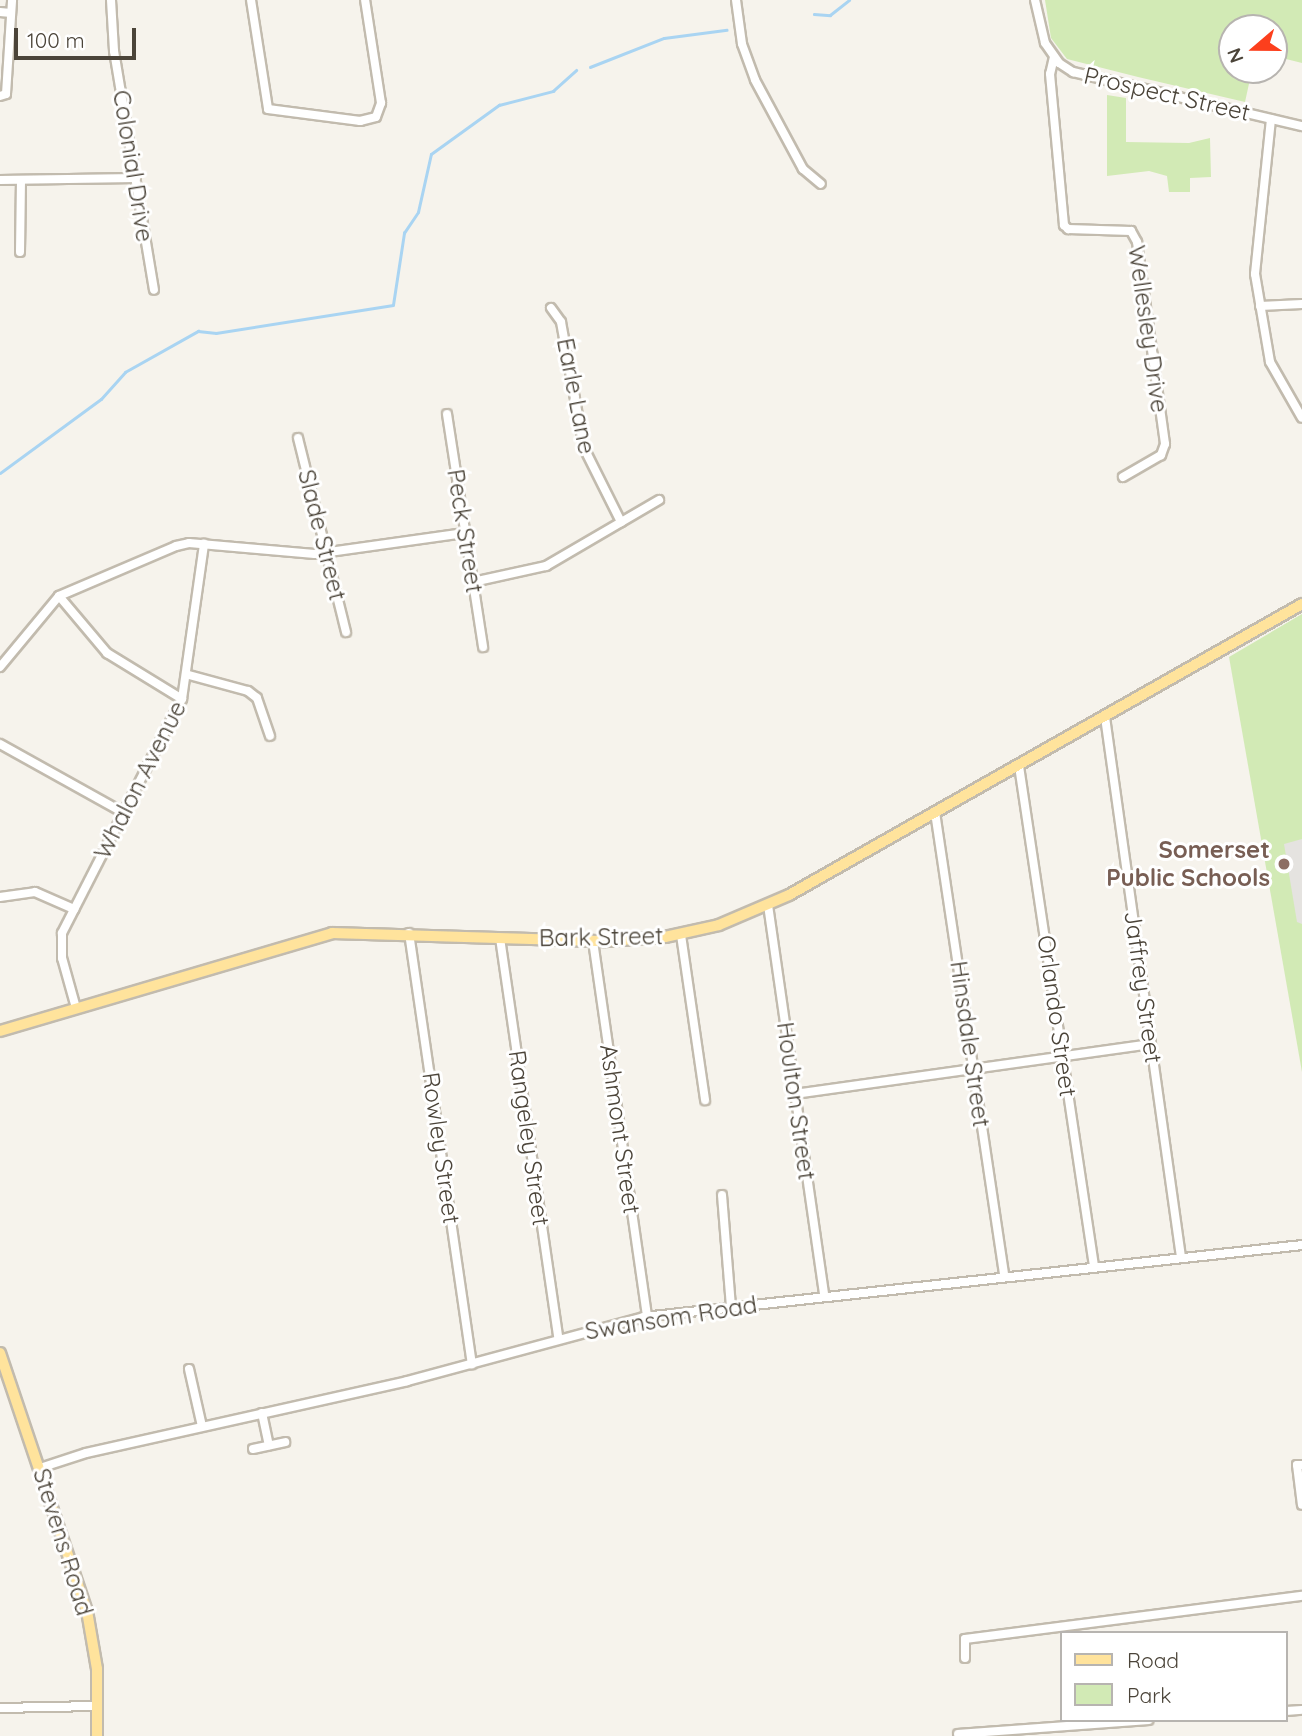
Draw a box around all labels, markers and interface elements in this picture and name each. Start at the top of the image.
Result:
scale bar [18,14,140,58]
north arrow [1218,14,1288,84]
text: 100 m [27,27,85,53]
text: N [1221,45,1249,66]
street label: Prospect Street [1081,61,1253,127]
street label: Colonial Drive [107,88,159,244]
street label: Wellesley Drive [1122,243,1174,415]
street label: Earle Lane [551,336,601,456]
street label: Slade Street [292,467,352,603]
street label: Peck Street [441,467,489,595]
street label: Whalon Avenue [88,696,192,864]
place label: Somerset Public Schools [1106,836,1270,892]
marker: Somerset Public Schools [1276,856,1292,872]
street label: Jaffrey Street [1118,909,1168,1065]
street label: Bark Street [539,922,663,952]
street label: Orlando Street [1031,933,1083,1099]
street label: Hinsdale Street [944,959,996,1129]
street label: Houlton Street [771,1020,821,1182]
street label: Ashmont Street [594,1042,646,1216]
street label: Rangeley Street [502,1048,556,1228]
street label: Rowley Street [416,1070,466,1226]
street label: Swansom Road [583,1290,759,1346]
street label: Stevens Road [27,1465,99,1619]
legend [1060,1631,1288,1722]
text: Road [1127,1647,1179,1673]
text: Park [1127,1682,1171,1708]

